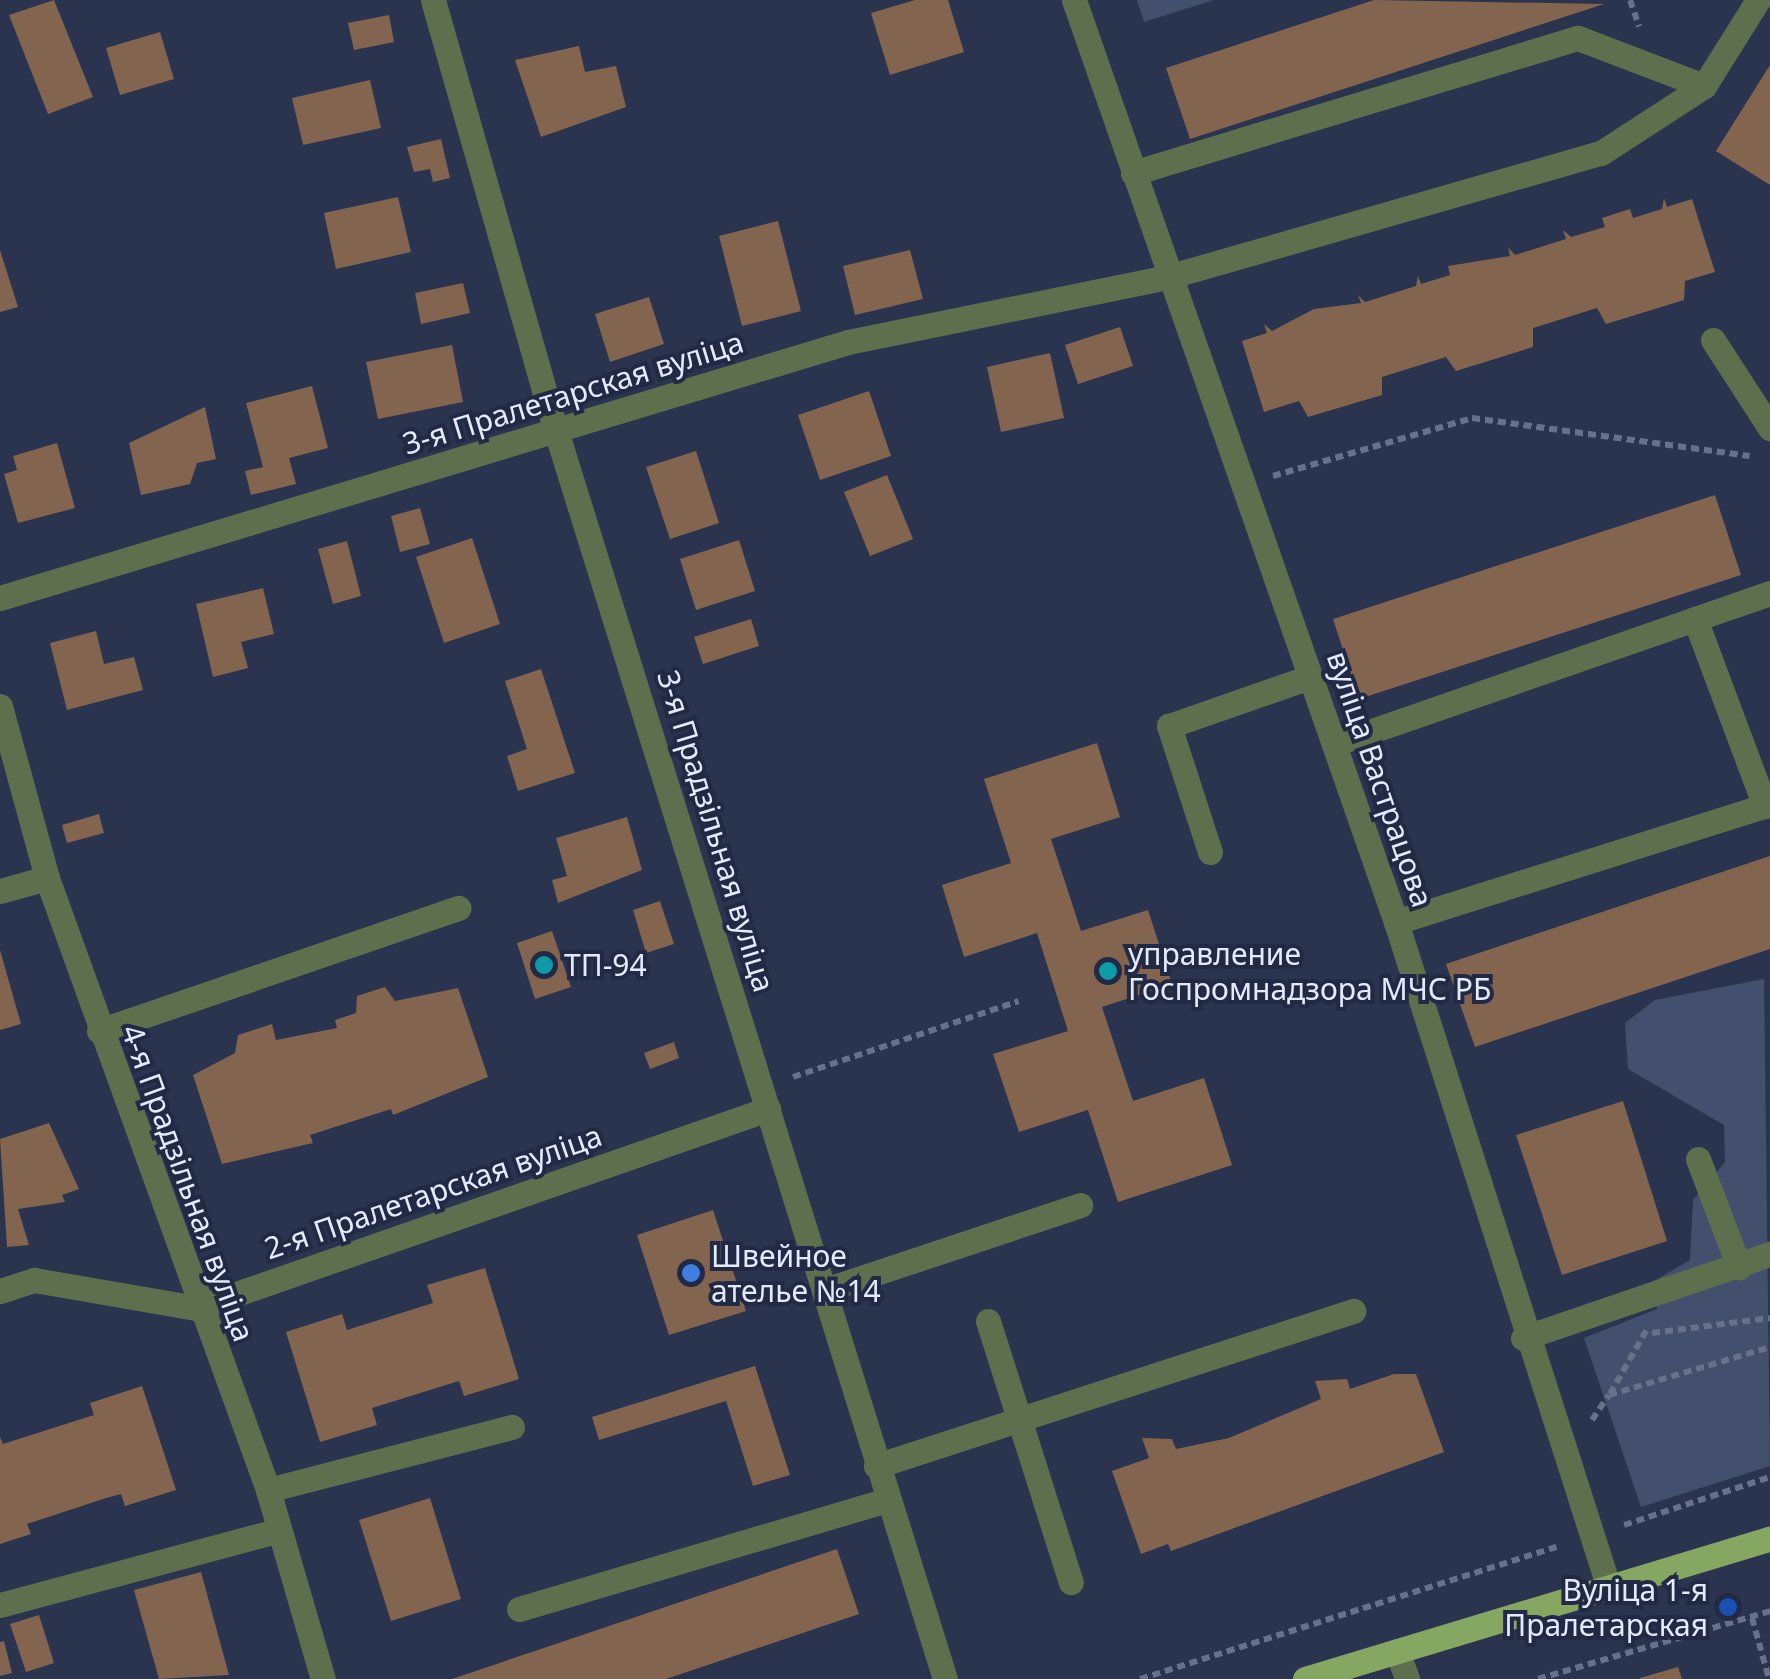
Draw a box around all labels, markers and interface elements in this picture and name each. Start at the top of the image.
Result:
street label: 3-я Пралетарская вуліца [398,324,748,462]
street label: вуліца Вастрацова [1319,646,1441,912]
street label: 3-я Прадзільная вуліца [650,666,782,996]
place label: управление Госпромнадзора МЧС РБ [1128,936,1491,1006]
place label: ТП-94 [564,947,647,983]
marker: ТП-94 [533,954,555,976]
marker: управление Госпромнадзора МЧС РБ [1097,960,1119,982]
street label: 4-я Прадзільная вуліца [114,1020,262,1346]
street label: 2-я Пралетарская вуліца [260,1117,606,1267]
place label: Швейное ателье №14 [711,1238,881,1308]
marker: Швейное ателье №14 [680,1262,702,1284]
place label: Вуліца 1-я Пралетарская [1504,1572,1708,1642]
marker: Вуліца 1-я Пралетарская [1717,1596,1739,1618]

